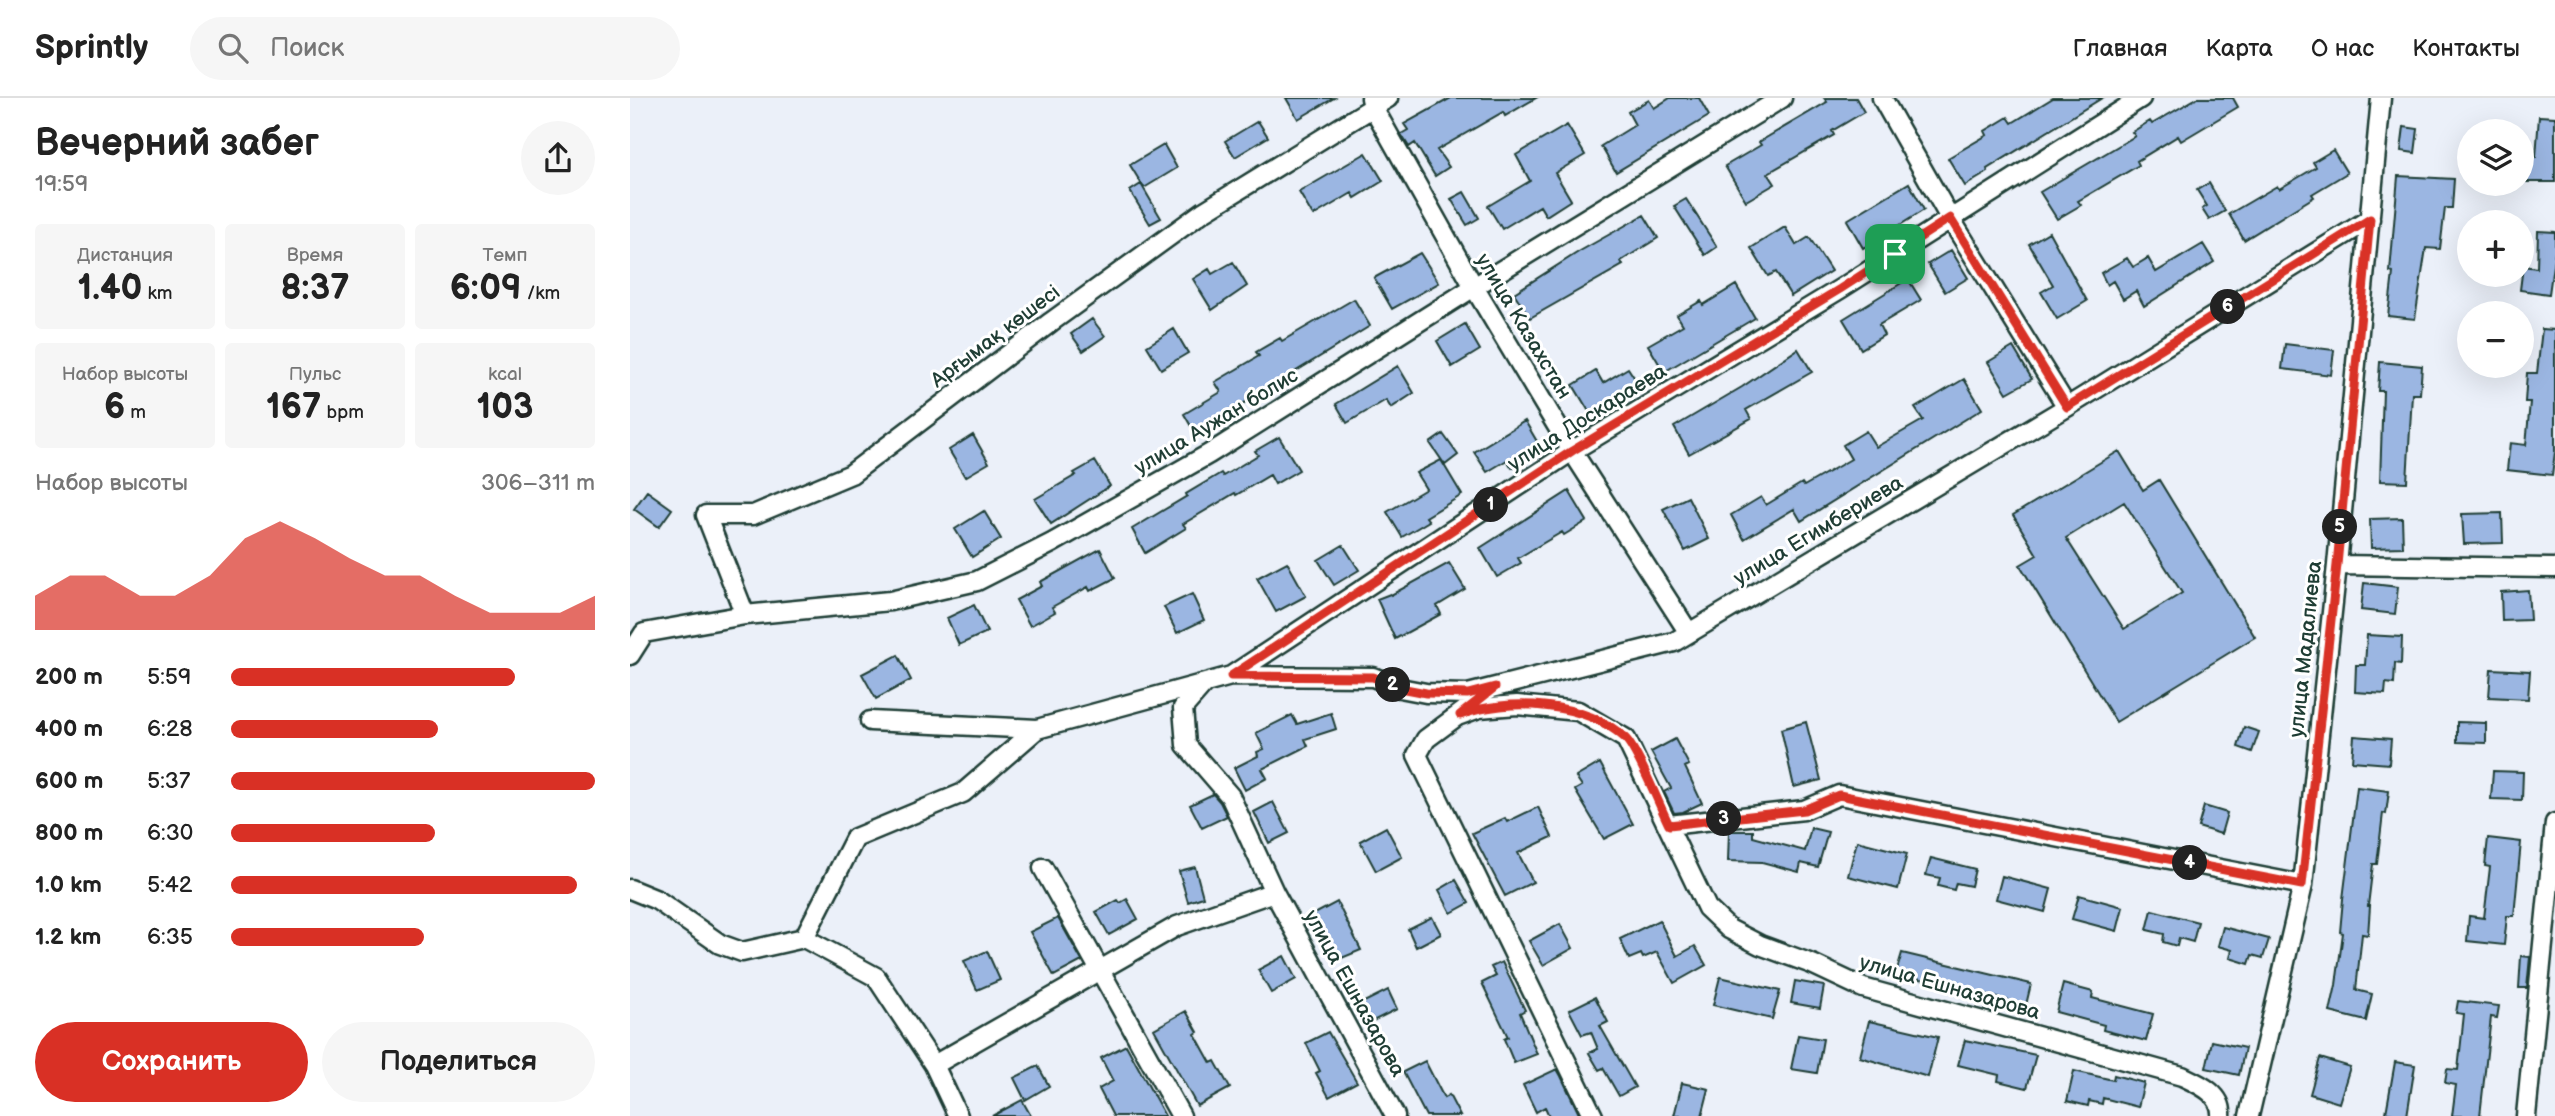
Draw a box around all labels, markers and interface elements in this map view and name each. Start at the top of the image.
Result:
search box [190,17,680,80]
text: Sprintly [35,28,148,68]
icon: search [214,29,252,67]
text: Поиск [270,33,344,64]
text: Главная [2073,34,2167,63]
text: Карта [2205,34,2273,63]
text: О нас [2311,34,2374,63]
text: Контакты [2412,34,2520,63]
map controls [2457,119,2534,378]
button: layers [2457,119,2534,196]
text: Вечерний забег [35,121,319,166]
button: share [521,121,595,195]
text: 19:59 [35,170,88,198]
button: + [2457,210,2534,287]
pin [1865,224,1925,284]
icon: arrive [1876,235,1914,273]
text: Дистанция [77,244,173,267]
text: Время [287,244,343,267]
text: Темп [482,244,528,267]
street label: улица Казахстан [1470,249,1577,404]
text: 1.40 [77,267,142,310]
text: 8:37 [280,267,350,310]
text: 6:09 [450,267,522,310]
street label: Арғымақ көшесі [925,280,1065,394]
text: km [142,282,173,305]
text: /km [522,282,560,305]
pin: 6 [2210,290,2246,325]
text: 6 [2222,295,2233,318]
button: − [2457,301,2534,378]
street label: улица Доскараева [1503,358,1672,476]
text: Набор высоты [62,363,188,386]
text: Пульс [289,363,341,386]
text: kcal [488,363,522,386]
street label: улица Аужан болис [1130,363,1303,480]
text: 6 [104,386,125,429]
text: 167 [266,386,321,429]
text: 103 [477,386,533,429]
text: m [125,401,146,424]
text: bpm [321,401,364,424]
text: Набор высоты [35,469,188,497]
text: 306–311 m [481,469,595,497]
street label: улица Егимбериева [1729,470,1908,591]
pin: 1 [1474,488,1508,522]
text: 1 [1487,493,1495,516]
pin: 5 [2322,510,2358,544]
text: 5 [2334,515,2345,538]
street label: улица Мадалиева [2284,559,2327,739]
text: 200 m [35,663,103,691]
text: 5:59 [147,663,191,691]
pin: 2 [1376,668,1410,702]
text: 2 [1387,673,1398,696]
text: 400 m [35,715,103,743]
text: 6:28 [147,715,193,743]
text: 600 m [35,767,103,795]
text: 5:37 [147,767,190,795]
pin: 3 [1706,802,1742,836]
text: 3 [1718,807,1729,830]
text: 800 m [35,819,103,847]
text: 6:30 [147,819,193,847]
pin: 4 [2172,846,2208,880]
text: 4 [2184,851,2195,874]
text: 1.0 km [35,871,102,899]
text: 5:42 [147,871,192,899]
street label: улица Ешназарова [1298,906,1411,1081]
text: 1.2 km [35,923,101,951]
text: 6:35 [147,923,193,951]
street label: улица Ешназарова [1857,950,2044,1025]
button: Сохранить [35,1022,308,1102]
button: Поделиться [322,1022,595,1102]

